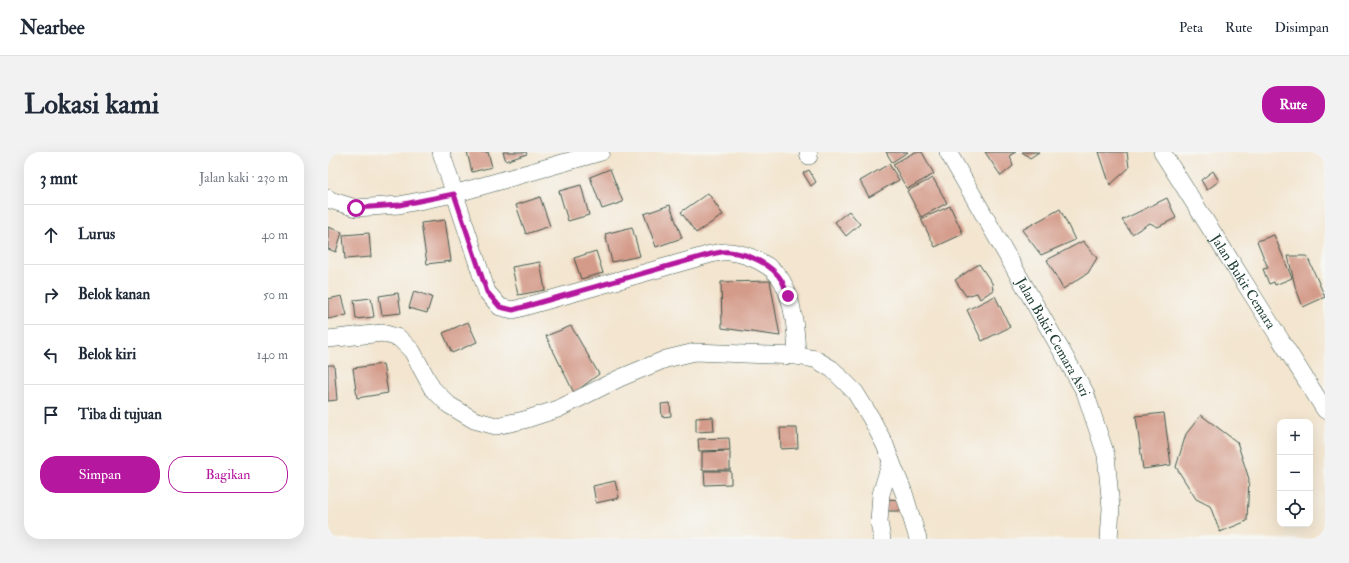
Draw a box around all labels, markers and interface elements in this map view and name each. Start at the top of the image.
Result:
text: Nearbee [20,16,85,40]
text: Peta [1179,19,1203,36]
text: Rute [1225,19,1252,36]
text: Disimpan [1274,19,1329,36]
button: Rute [1262,86,1325,123]
text: Lokasi kami [24,87,159,122]
text: 3 mnt [40,168,77,189]
text: Jalan kaki · 230 m [199,170,288,186]
route start [347,199,365,217]
icon: ahead [40,224,62,246]
text: Lurus [78,225,115,244]
text: 40 m [262,227,288,243]
street label: Jalan Bukit Cemara [1207,230,1280,332]
street label: Jalan Bukit Cemara Asri [1012,274,1094,399]
icon: right [40,284,62,306]
text: Belok kanan [78,285,150,304]
text: 50 m [263,287,288,303]
route end [779,287,797,305]
icon: left [40,344,62,366]
text: Belok kiri [78,345,136,364]
text: 140 m [257,347,288,363]
icon: arrive [40,404,62,426]
text: Tiba di tujuan [78,405,162,424]
map controls [1277,419,1313,527]
button: + [1277,419,1313,455]
button: − [1277,455,1313,491]
button: Simpan [40,456,160,493]
button: Bagikan [168,456,288,493]
button: locate [1277,491,1313,527]

